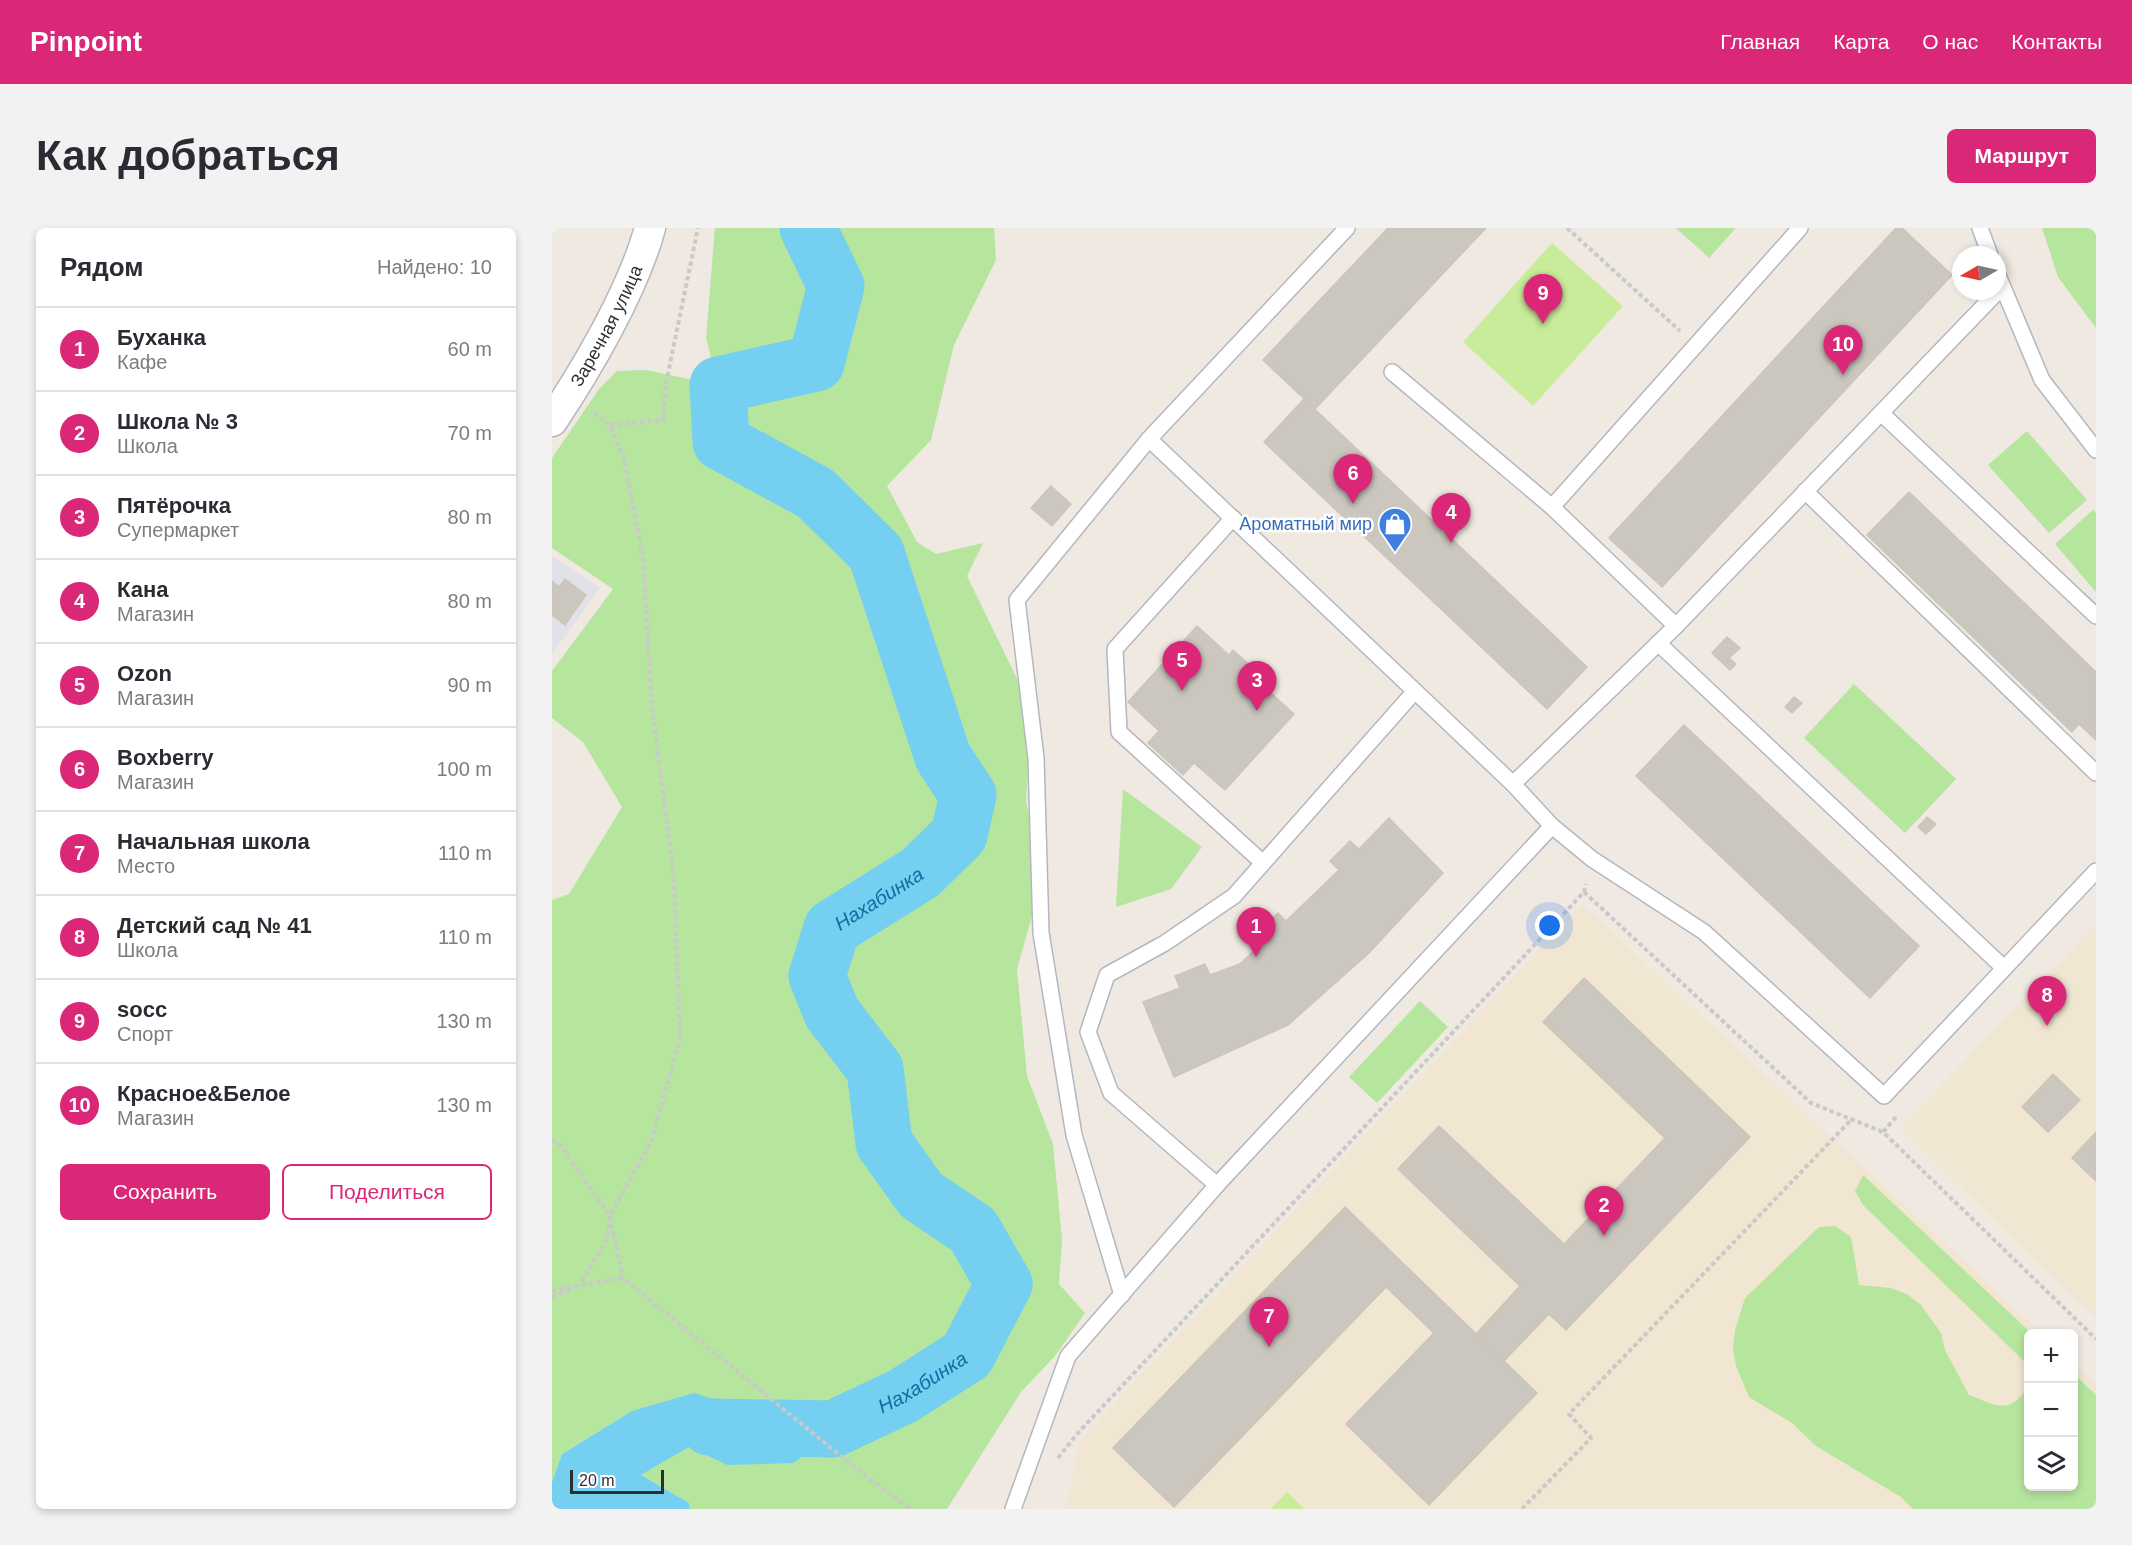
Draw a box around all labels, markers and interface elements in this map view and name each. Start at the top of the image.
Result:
text: Pinpoint [30,26,142,57]
text: Главная [1720,30,1800,53]
text: Карта [1833,30,1889,53]
text: О нас [1922,30,1978,53]
text: Контакты [2011,30,2102,53]
button: Маршрут [1947,129,2096,183]
text: Как добраться [36,132,340,179]
north arrow [1952,246,2006,300]
text: Рядом [60,252,143,282]
text: Найдено: 10 [377,256,492,278]
street label: Заречная улица [567,261,647,390]
pin: 9 [1524,274,1562,324]
text: Буханка [117,325,206,350]
pin: 10 [1824,326,1862,375]
text: 1 [74,338,85,360]
text: 60 m [448,338,492,360]
text: Кафе [117,351,167,373]
text: Школа № 3 [117,409,238,434]
text: 2 [74,422,85,444]
text: 70 m [448,422,492,444]
text: Школа [117,435,178,457]
pin: 6 [1334,454,1372,504]
text: Пятёрочка [117,493,231,518]
pin: 4 [1432,494,1470,543]
text: 3 [74,506,85,528]
text: 80 m [448,506,492,528]
shop icon: Ароматный мир [1377,506,1413,553]
place label: Ароматный мир [1239,514,1372,534]
text: Супермаркет [117,519,239,541]
text: Кана [117,577,168,602]
text: 4 [74,590,85,612]
text: 80 m [448,590,492,612]
text: Магазин [117,603,194,625]
pin: 5 [1162,642,1202,691]
text: Ozon [117,661,172,686]
pin: 3 [1238,662,1276,711]
text: 5 [74,674,85,696]
text: 90 m [448,674,492,696]
text: Магазин [117,687,194,709]
text: Boxberry [117,745,214,770]
text: 6 [74,758,85,780]
text: 100 m [436,758,492,780]
text: Магазин [117,771,194,793]
text: Начальная школа [117,829,310,854]
text: 7 [74,842,85,864]
text: 110 m [438,842,492,864]
text: Место [117,855,175,877]
water label: Нахабинка [831,863,927,935]
pin: 1 [1236,908,1276,957]
your location [1535,911,1564,940]
text: Детский сад № 41 [117,913,312,938]
text: 8 [74,926,85,948]
text: 110 m [438,926,492,948]
text: Школа [117,939,178,961]
pin: 8 [2028,976,2066,1026]
text: socc [117,997,167,1022]
text: 9 [74,1010,85,1032]
text: 130 m [436,1010,492,1032]
text: Спорт [117,1023,173,1045]
text: Красное&Белое [117,1081,291,1106]
text: 10 [68,1094,91,1116]
text: 130 m [436,1094,492,1116]
text: Магазин [117,1107,194,1129]
button: Сохранить [60,1164,270,1220]
button: Поделиться [282,1164,492,1220]
pin: 2 [1584,1186,1624,1236]
pin: 7 [1250,1298,1288,1347]
map controls [2024,1329,2078,1491]
button: + [2024,1329,2078,1383]
water label: Нахабинка [874,1347,971,1417]
button: − [2024,1383,2078,1437]
button: layers [2024,1437,2078,1491]
scale bar [570,1467,664,1494]
text: 20 m [579,1472,615,1489]

